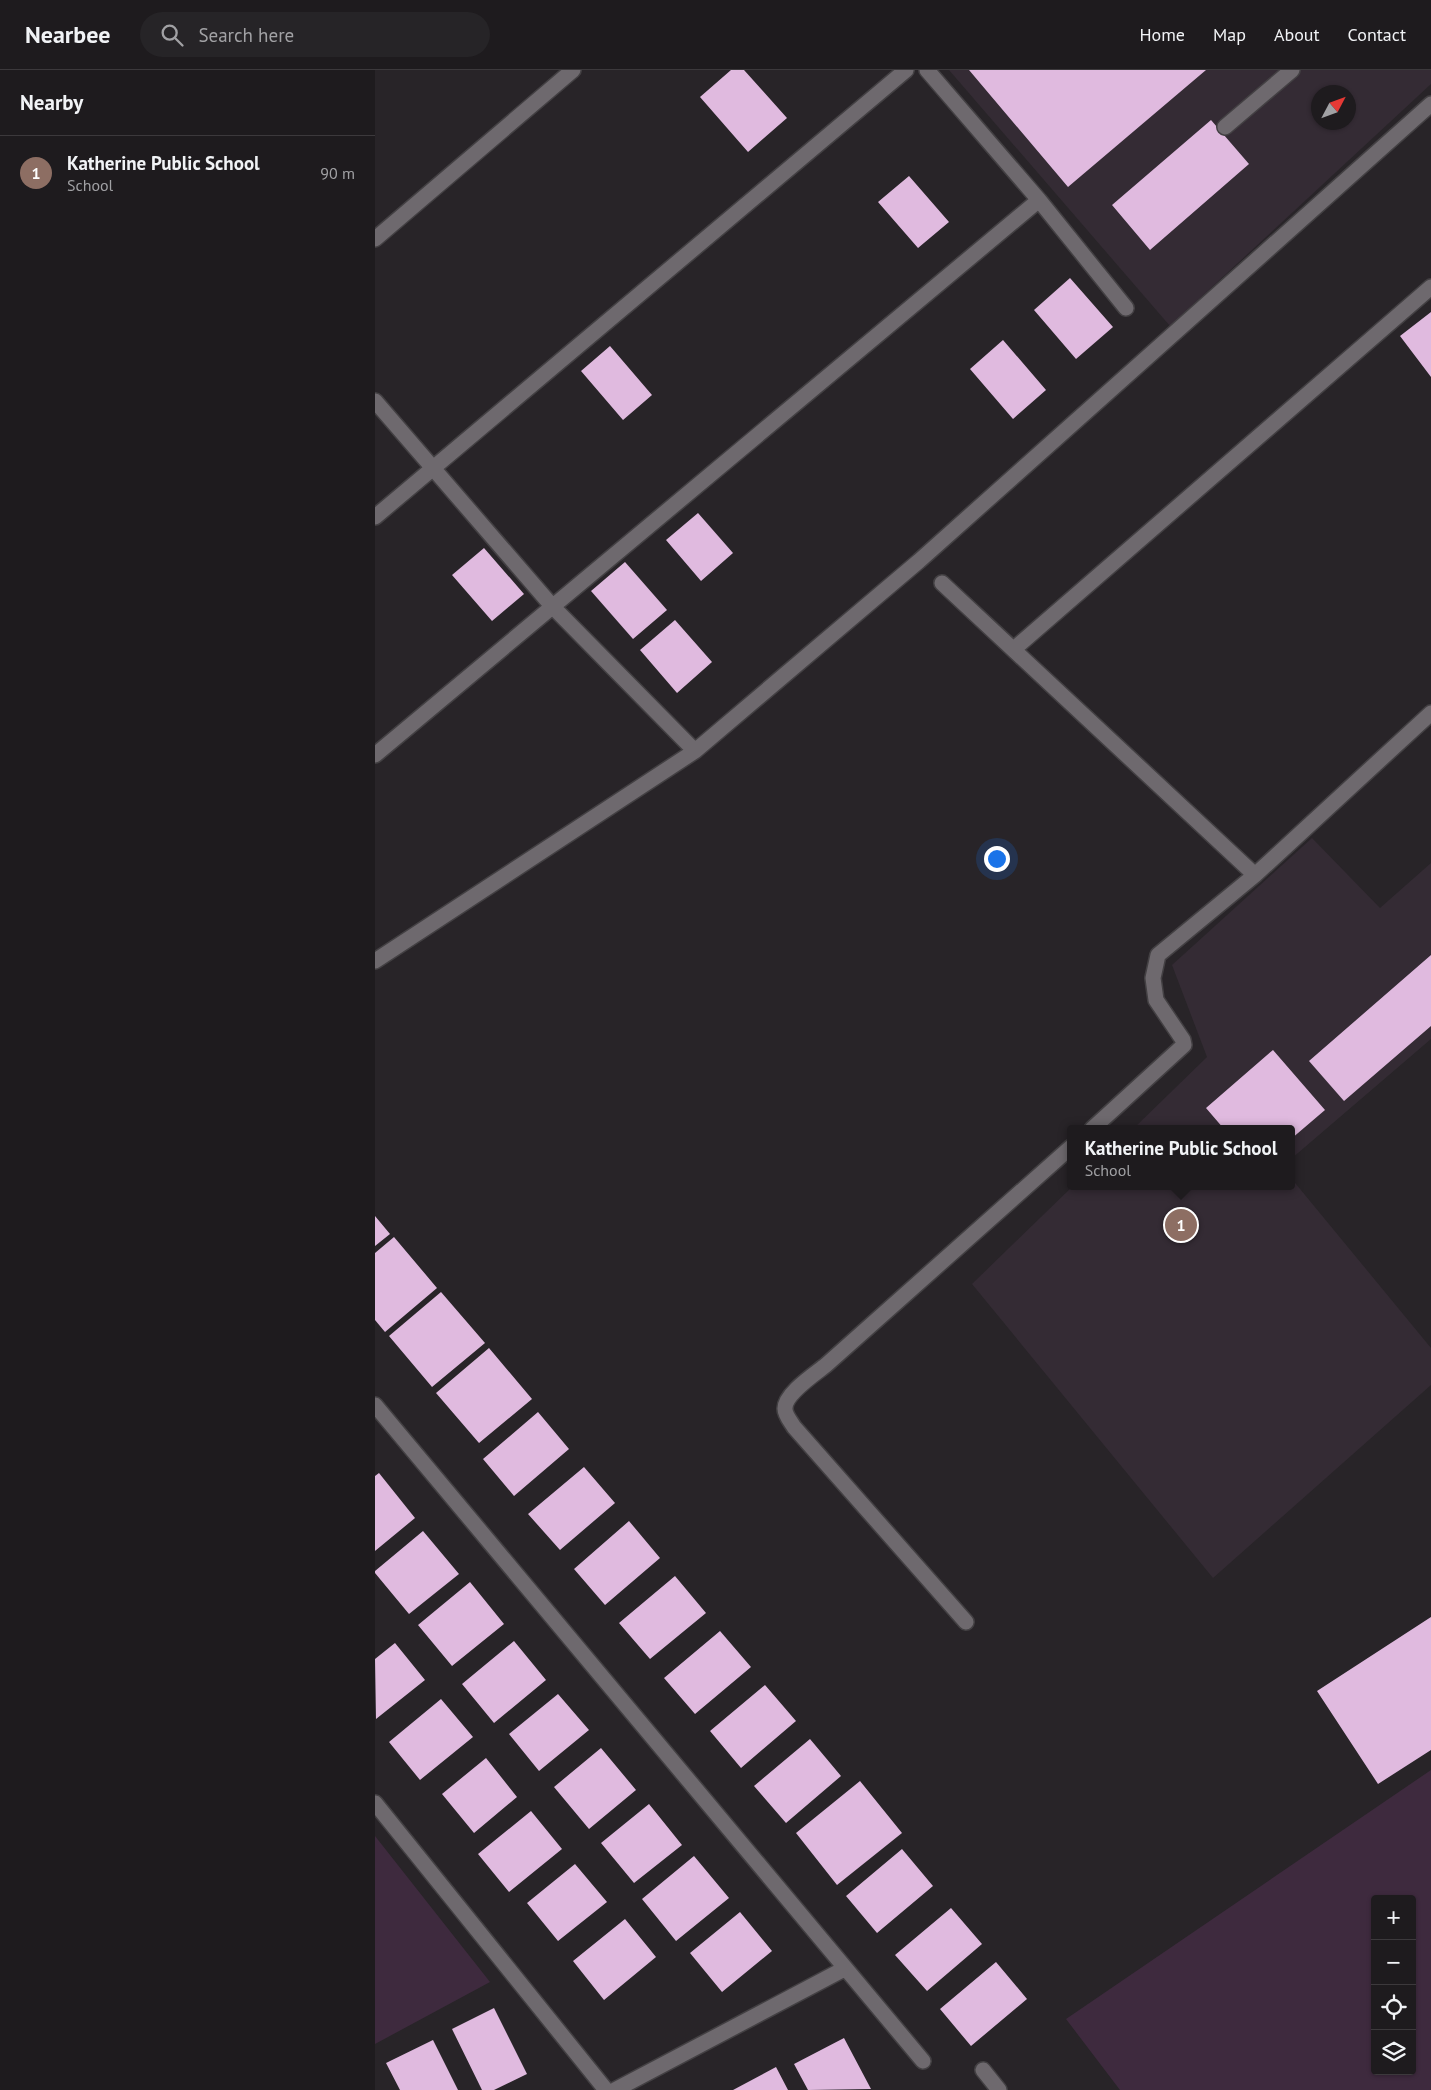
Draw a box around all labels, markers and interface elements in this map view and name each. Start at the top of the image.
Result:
search box [140,12,490,57]
text: Nearbee [25,19,110,50]
icon: search [158,21,186,49]
text: Search here [198,23,294,47]
text: Home [1139,23,1185,46]
text: Map [1213,23,1246,46]
text: About [1274,23,1320,46]
text: Contact [1348,23,1406,46]
north arrow [1311,85,1356,130]
text: Nearby [20,89,83,116]
text: Katherine Public School [67,151,260,175]
text: 1 [31,163,41,183]
text: 90 m [320,163,355,183]
text: School [67,175,113,195]
your location [984,846,1010,872]
popup [1067,1125,1295,1190]
text: Katherine Public School [1085,1136,1277,1160]
text: School [1085,1160,1131,1180]
pin: 1 [1165,1206,1197,1244]
map controls [1371,1895,1416,2075]
button: + [1371,1895,1416,1940]
button: − [1371,1940,1416,1985]
button: locate [1371,1985,1416,2030]
button: layers [1371,2030,1416,2075]

